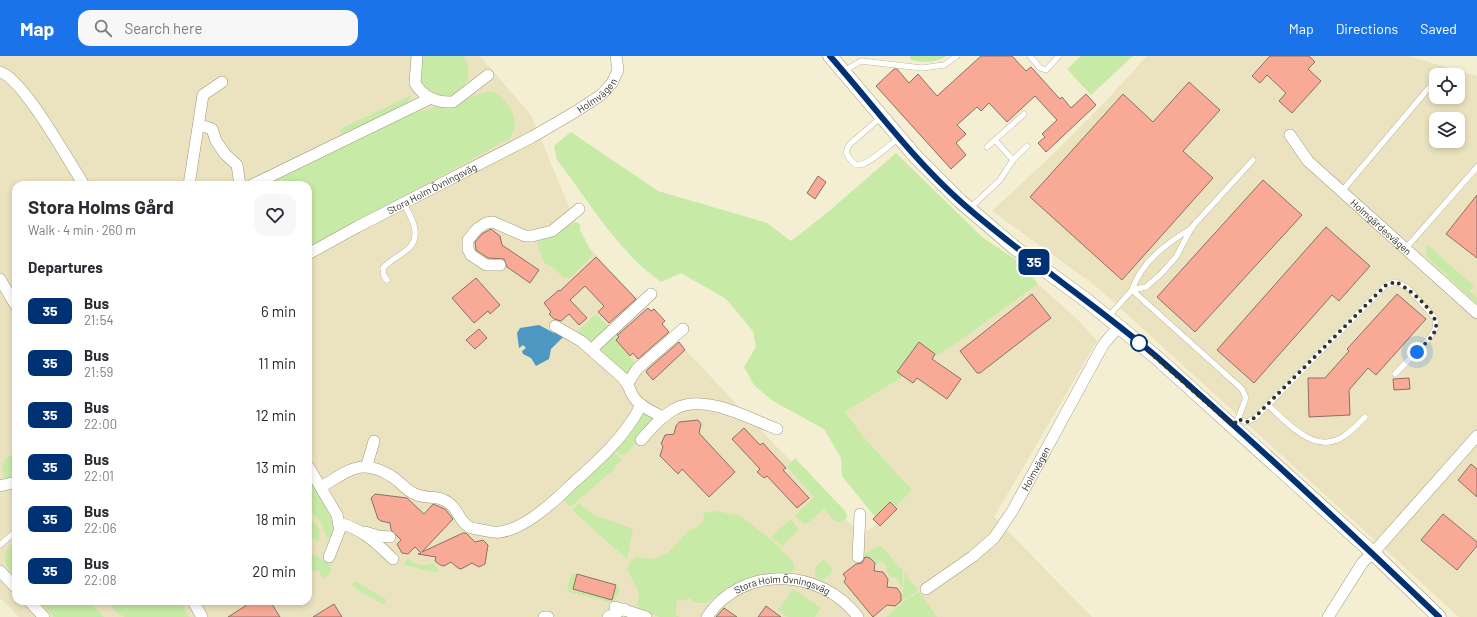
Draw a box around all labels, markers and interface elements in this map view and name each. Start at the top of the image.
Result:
search box [78,10,358,46]
text: Map [20,17,54,40]
icon: search [92,17,114,39]
text: Search here [124,19,202,37]
text: Map [1289,20,1314,37]
text: Directions [1336,20,1398,37]
text: Saved [1420,20,1457,37]
map controls [1429,68,1465,148]
button: locate [1429,68,1465,104]
street label: Holmvägen [575,77,619,115]
button: layers [1429,112,1465,148]
street label: Stora Holm Övningsväg [385,161,479,217]
button: heart [254,194,296,236]
text: Stora Holms Gård [28,195,174,218]
street label: Holmgärdesvägen [1348,196,1414,257]
text: Walk · 4 min · 260 m [28,222,136,238]
line badge: 35 [1016,249,1052,275]
text: 35 [1026,253,1042,270]
text: Departures [28,258,103,276]
text: Bus [84,294,109,312]
text: 35 [42,302,58,319]
text: 6 min [261,302,296,320]
text: 21:54 [84,312,114,328]
unlabelled marker [1130,334,1148,352]
your location [1407,342,1427,362]
text: Bus [84,346,109,364]
text: 35 [42,354,58,371]
text: 11 min [258,354,296,372]
text: 21:59 [84,364,113,380]
text: Bus [84,398,109,416]
text: 35 [42,406,58,423]
text: 12 min [255,406,296,424]
text: 22:00 [84,416,117,432]
street label: Holmvägen [1019,445,1052,493]
text: Bus [84,450,109,468]
text: 35 [42,458,58,475]
text: 13 min [256,458,296,476]
text: 22:01 [84,468,114,484]
text: Bus [84,502,109,520]
text: 35 [42,510,58,527]
text: 18 min [256,510,296,528]
text: 22:06 [84,520,116,536]
text: Bus [84,554,109,572]
text: 35 [42,562,58,579]
text: 20 min [252,562,296,580]
text: 22:08 [84,572,116,588]
text: Stora Holm Övningsväg [732,573,832,597]
street label: Stora Holm Övningsväg [732,588,832,600]

